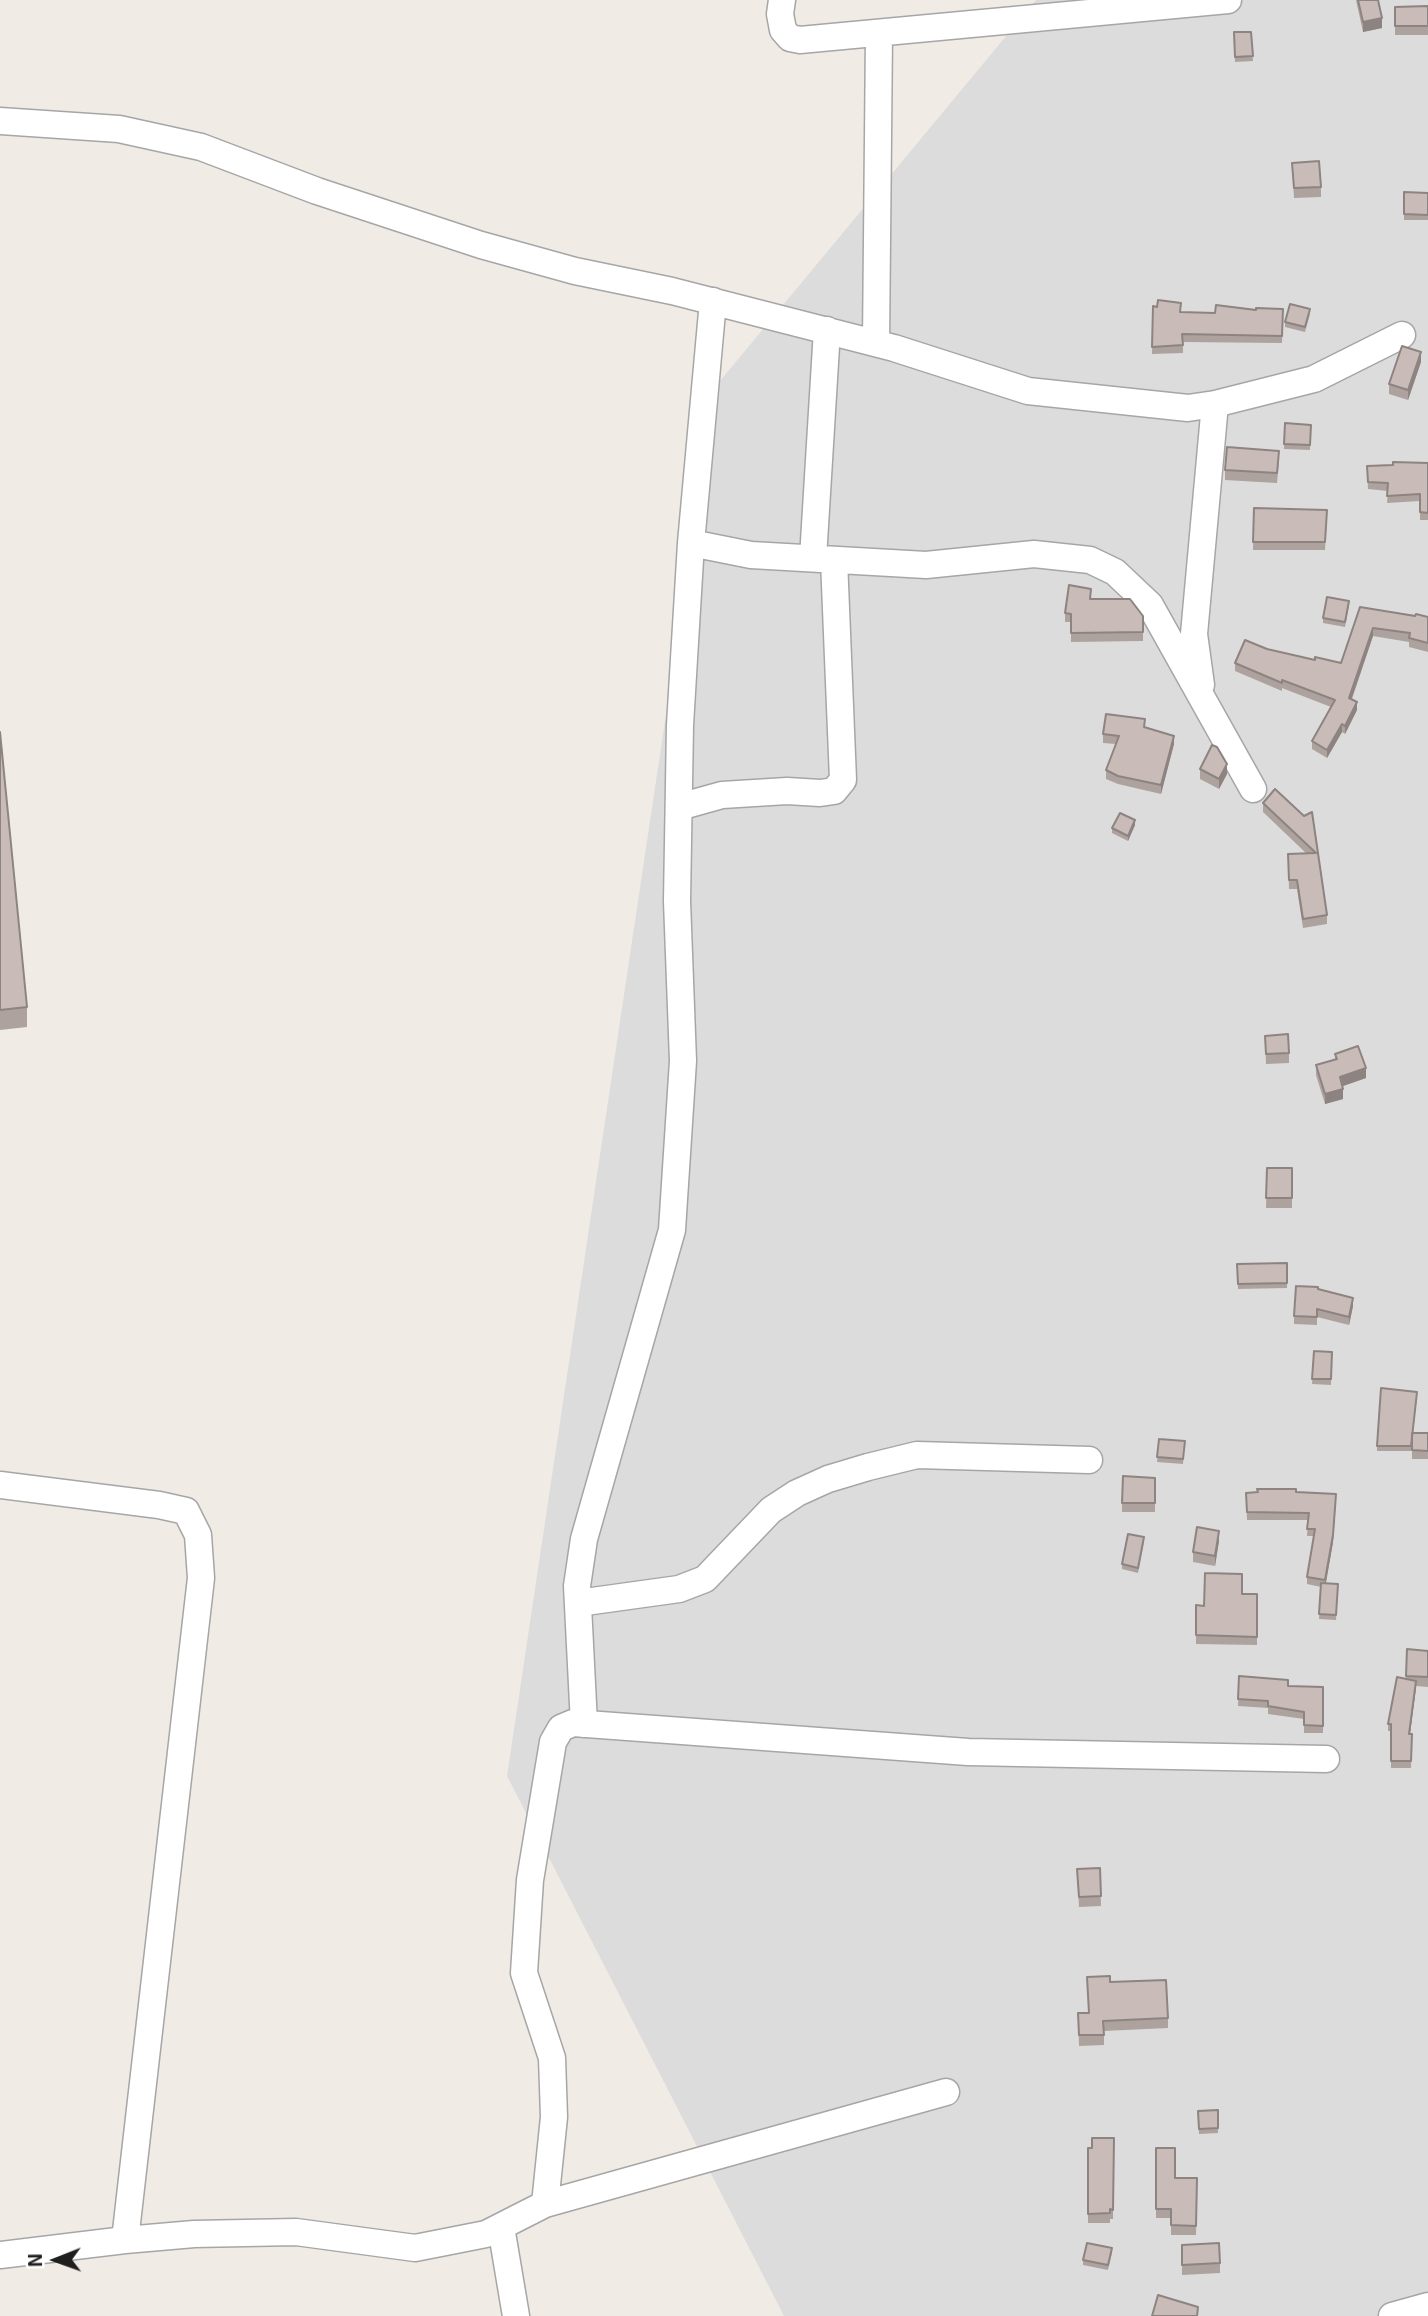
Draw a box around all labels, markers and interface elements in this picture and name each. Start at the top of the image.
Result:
north arrow [21,2225,91,2295]
text: N [23,2253,46,2267]

